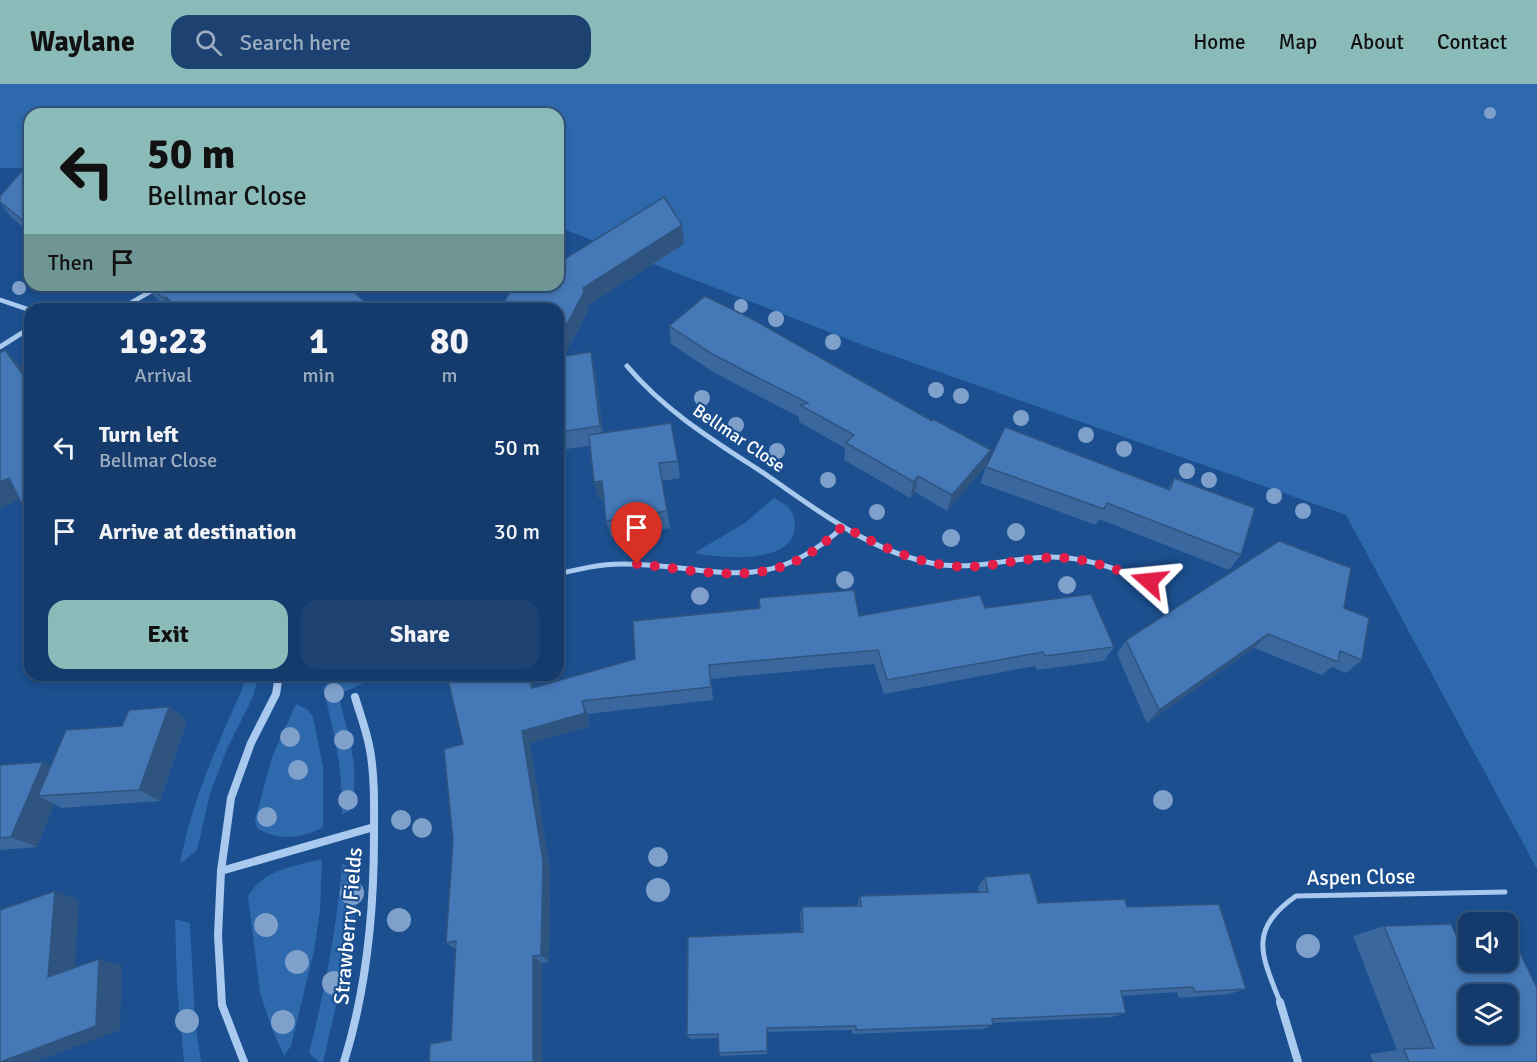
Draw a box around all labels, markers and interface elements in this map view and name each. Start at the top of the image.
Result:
search box [171,15,591,69]
text: Waylane [30,25,135,59]
icon: search [192,26,225,59]
text: Search here [240,29,351,56]
text: Home [1193,29,1246,55]
text: Map [1279,29,1317,55]
text: About [1350,29,1404,55]
text: Contact [1437,29,1507,55]
text: 50 m [147,129,236,180]
icon: left [48,132,126,210]
text: Bellmar Close [147,180,307,213]
icon: arrive [106,246,139,279]
text: Then [48,249,94,276]
text: 19:23 [119,319,207,364]
text: 1 [309,319,328,364]
text: 80 [430,319,469,364]
text: Arrival [134,363,192,388]
text: min [303,363,335,388]
text: m [441,363,457,388]
street label: Bellmar Close [689,399,789,477]
text: Turn left [99,421,179,448]
icon: left [48,431,81,464]
text: 50 m [494,434,540,461]
text: Bellmar Close [99,448,217,473]
pin [611,502,662,564]
icon: arrive [620,511,653,544]
icon: arrive [48,515,81,548]
text: Arrive at destination [99,518,296,545]
text: 30 m [494,518,540,545]
position arrow [1117,549,1181,613]
button: Exit [48,600,288,669]
button: Share [300,600,540,669]
street label: Strawberry Fields [328,846,368,1006]
street label: Aspen Close [1306,863,1416,891]
map controls [1458,912,1518,1044]
button: sound [1458,912,1518,972]
button: layers [1458,984,1518,1044]

